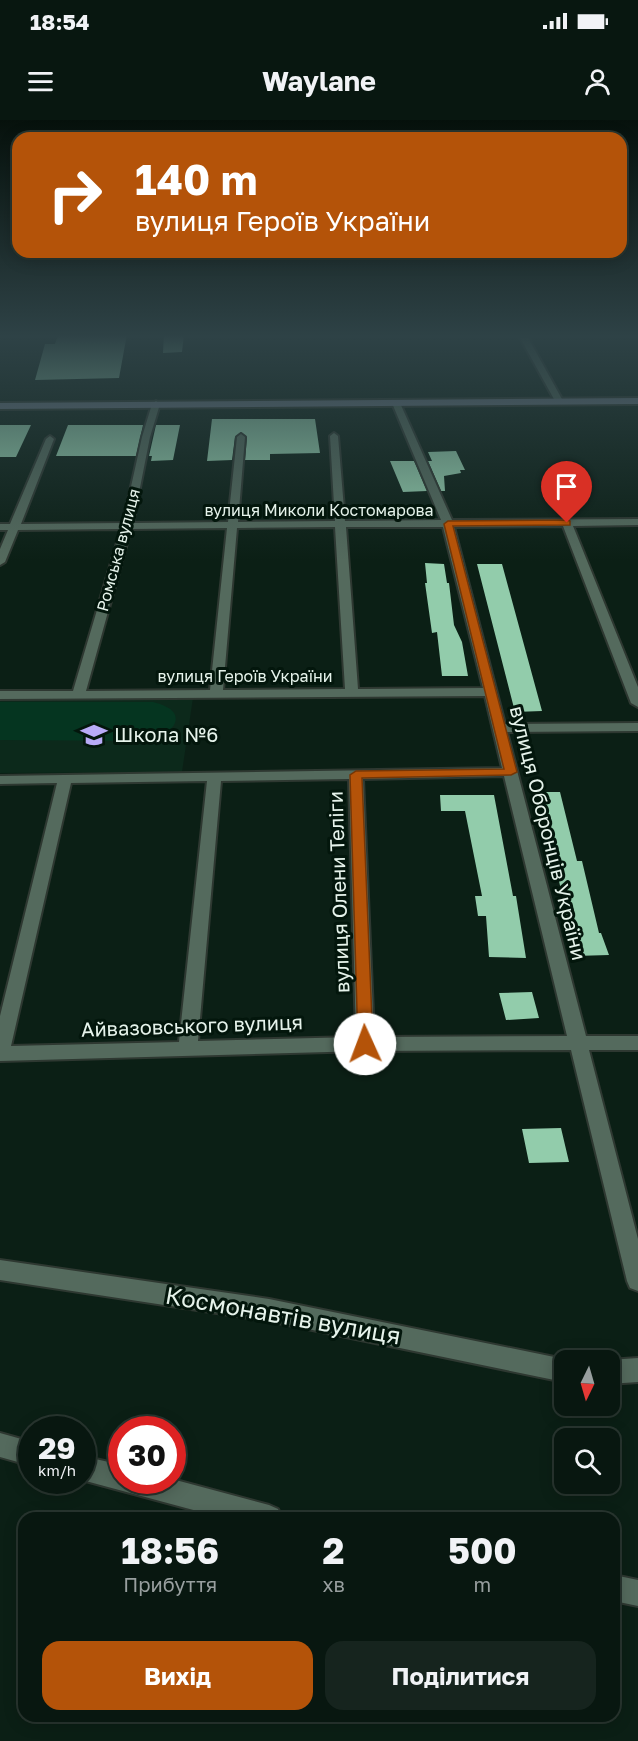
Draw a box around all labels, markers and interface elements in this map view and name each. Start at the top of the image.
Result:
text: 18:54 [30,8,90,35]
icon: menu [24,65,57,98]
text: Waylane [262,65,376,97]
icon: person [581,65,614,98]
text: 140 m [135,154,257,204]
icon: right [36,156,114,234]
text: вулиця Героїв України [135,205,430,237]
pin [541,461,592,523]
icon: arrive [550,470,583,503]
street label: Ромська вулиця [92,486,144,614]
street label: вулиця Миколи Костомарова [204,500,434,520]
street label: вулиця Героїв України [158,666,332,686]
street label: вулиця Оборонців України [506,703,592,962]
school or university icon: Школа №6 [79,720,109,750]
place label: Школа №6 [114,722,218,746]
street label: вулиця Олени Теліги [322,791,354,993]
street label: Айвазовського вулиця [81,1009,303,1041]
position arrow [333,1012,397,1076]
street label: Космонавтів вулиця [163,1280,403,1349]
north arrow [554,1350,620,1416]
map controls [554,1350,620,1494]
speed limit sign: 30 [108,1416,186,1494]
button: search [554,1428,620,1494]
text: 29 [38,1430,76,1466]
text: km/h [38,1461,76,1479]
text: 18:56 [121,1529,219,1572]
text: 2 [323,1529,345,1572]
text: 500 [448,1529,517,1572]
text: Прибуття [123,1572,217,1596]
text: хв [322,1572,345,1596]
text: m [474,1572,491,1596]
button: Вихід [42,1641,313,1710]
button: Поділитися [325,1641,596,1710]

